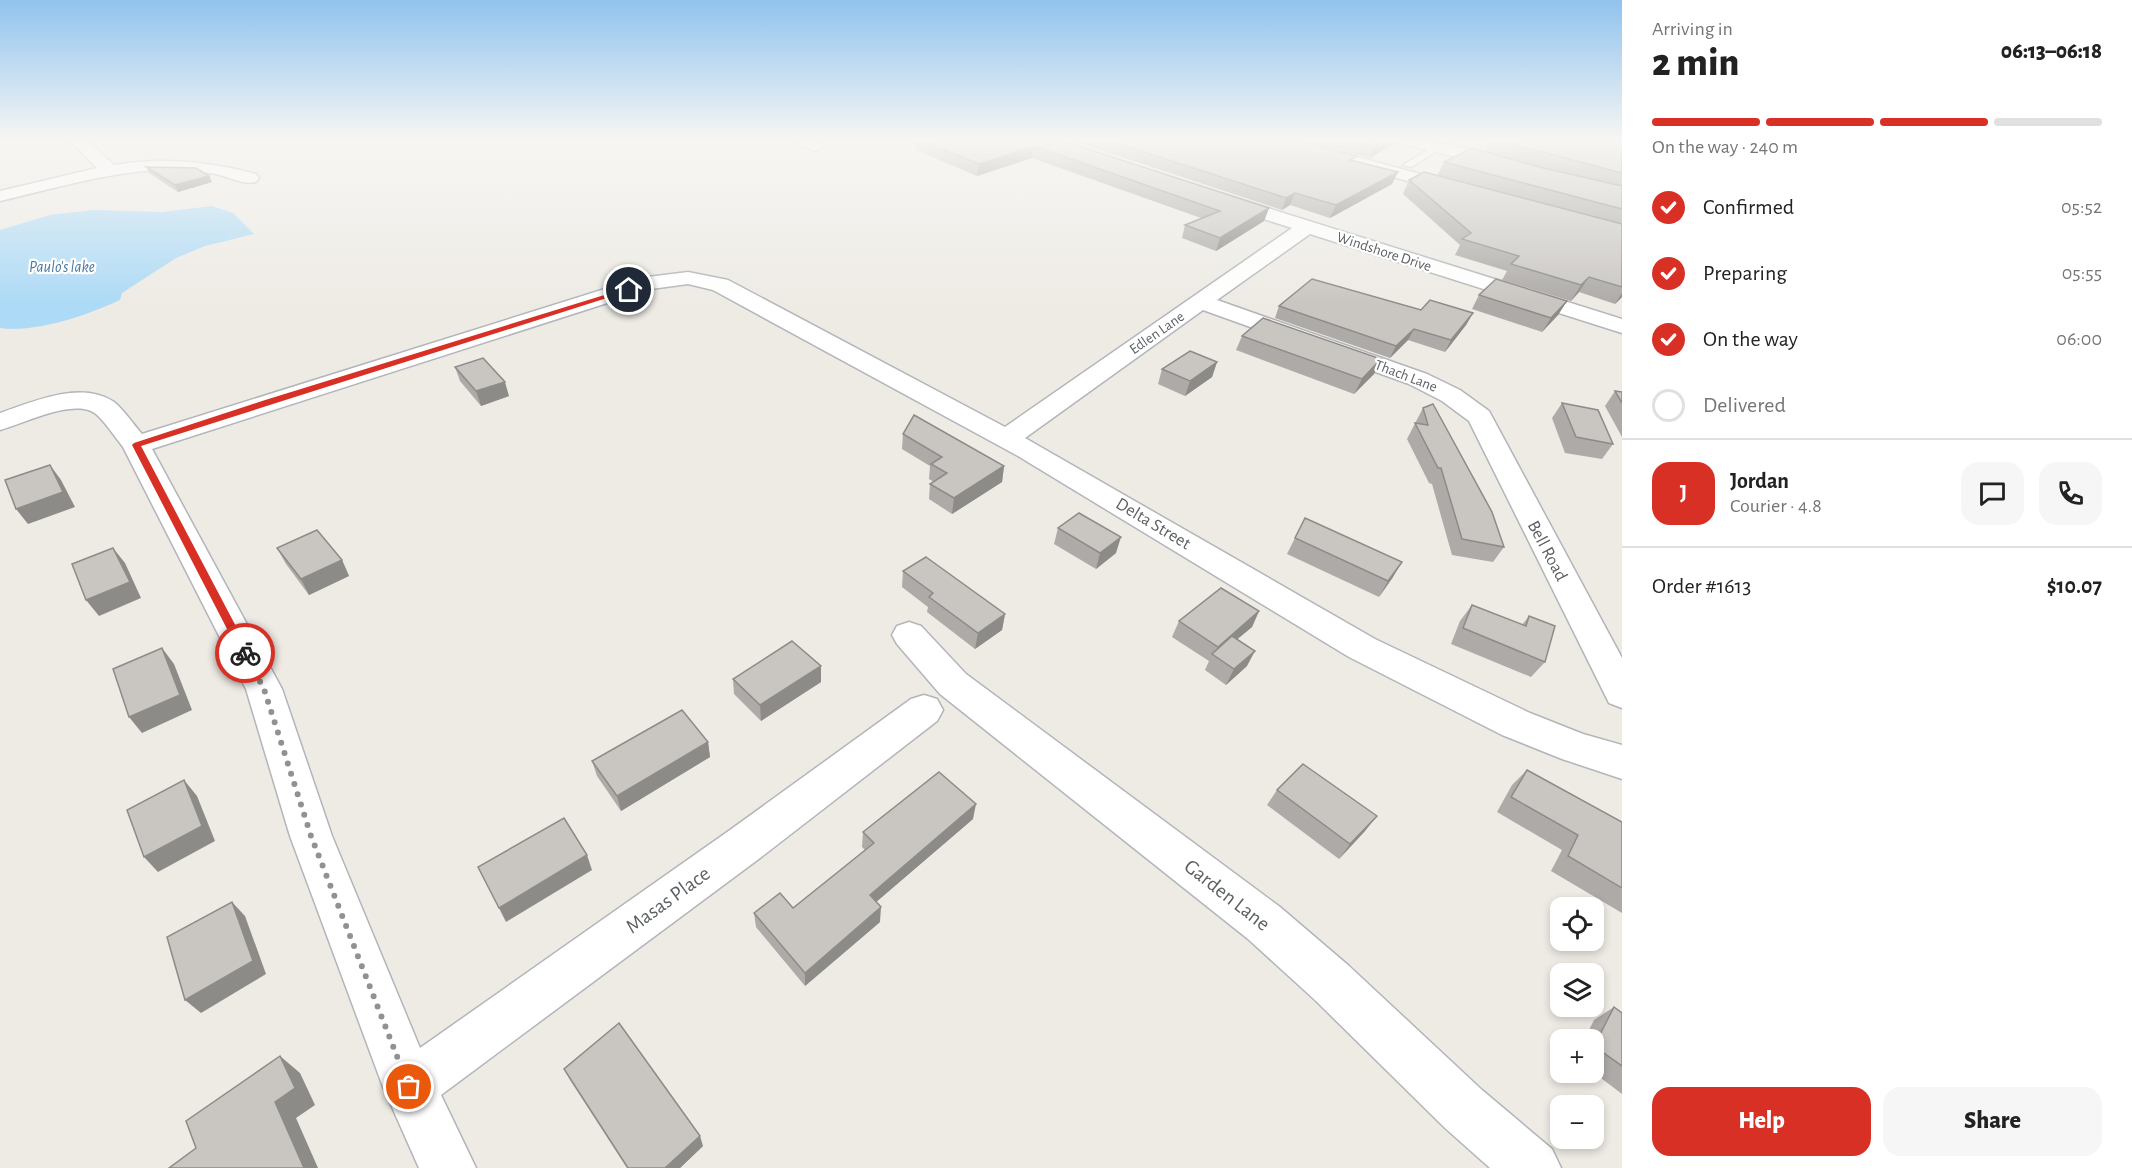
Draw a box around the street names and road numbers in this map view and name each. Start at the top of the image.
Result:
street label: Windshore Drive [1335,230,1433,274]
street label: Edlen Lane [1127,309,1187,357]
street label: Thach Lane [1373,357,1439,395]
street label: Delta Street [1112,495,1194,553]
street label: Bell Road [1524,518,1570,584]
street label: Garden Lane [1180,855,1274,935]
street label: Masas Place [622,863,714,937]

